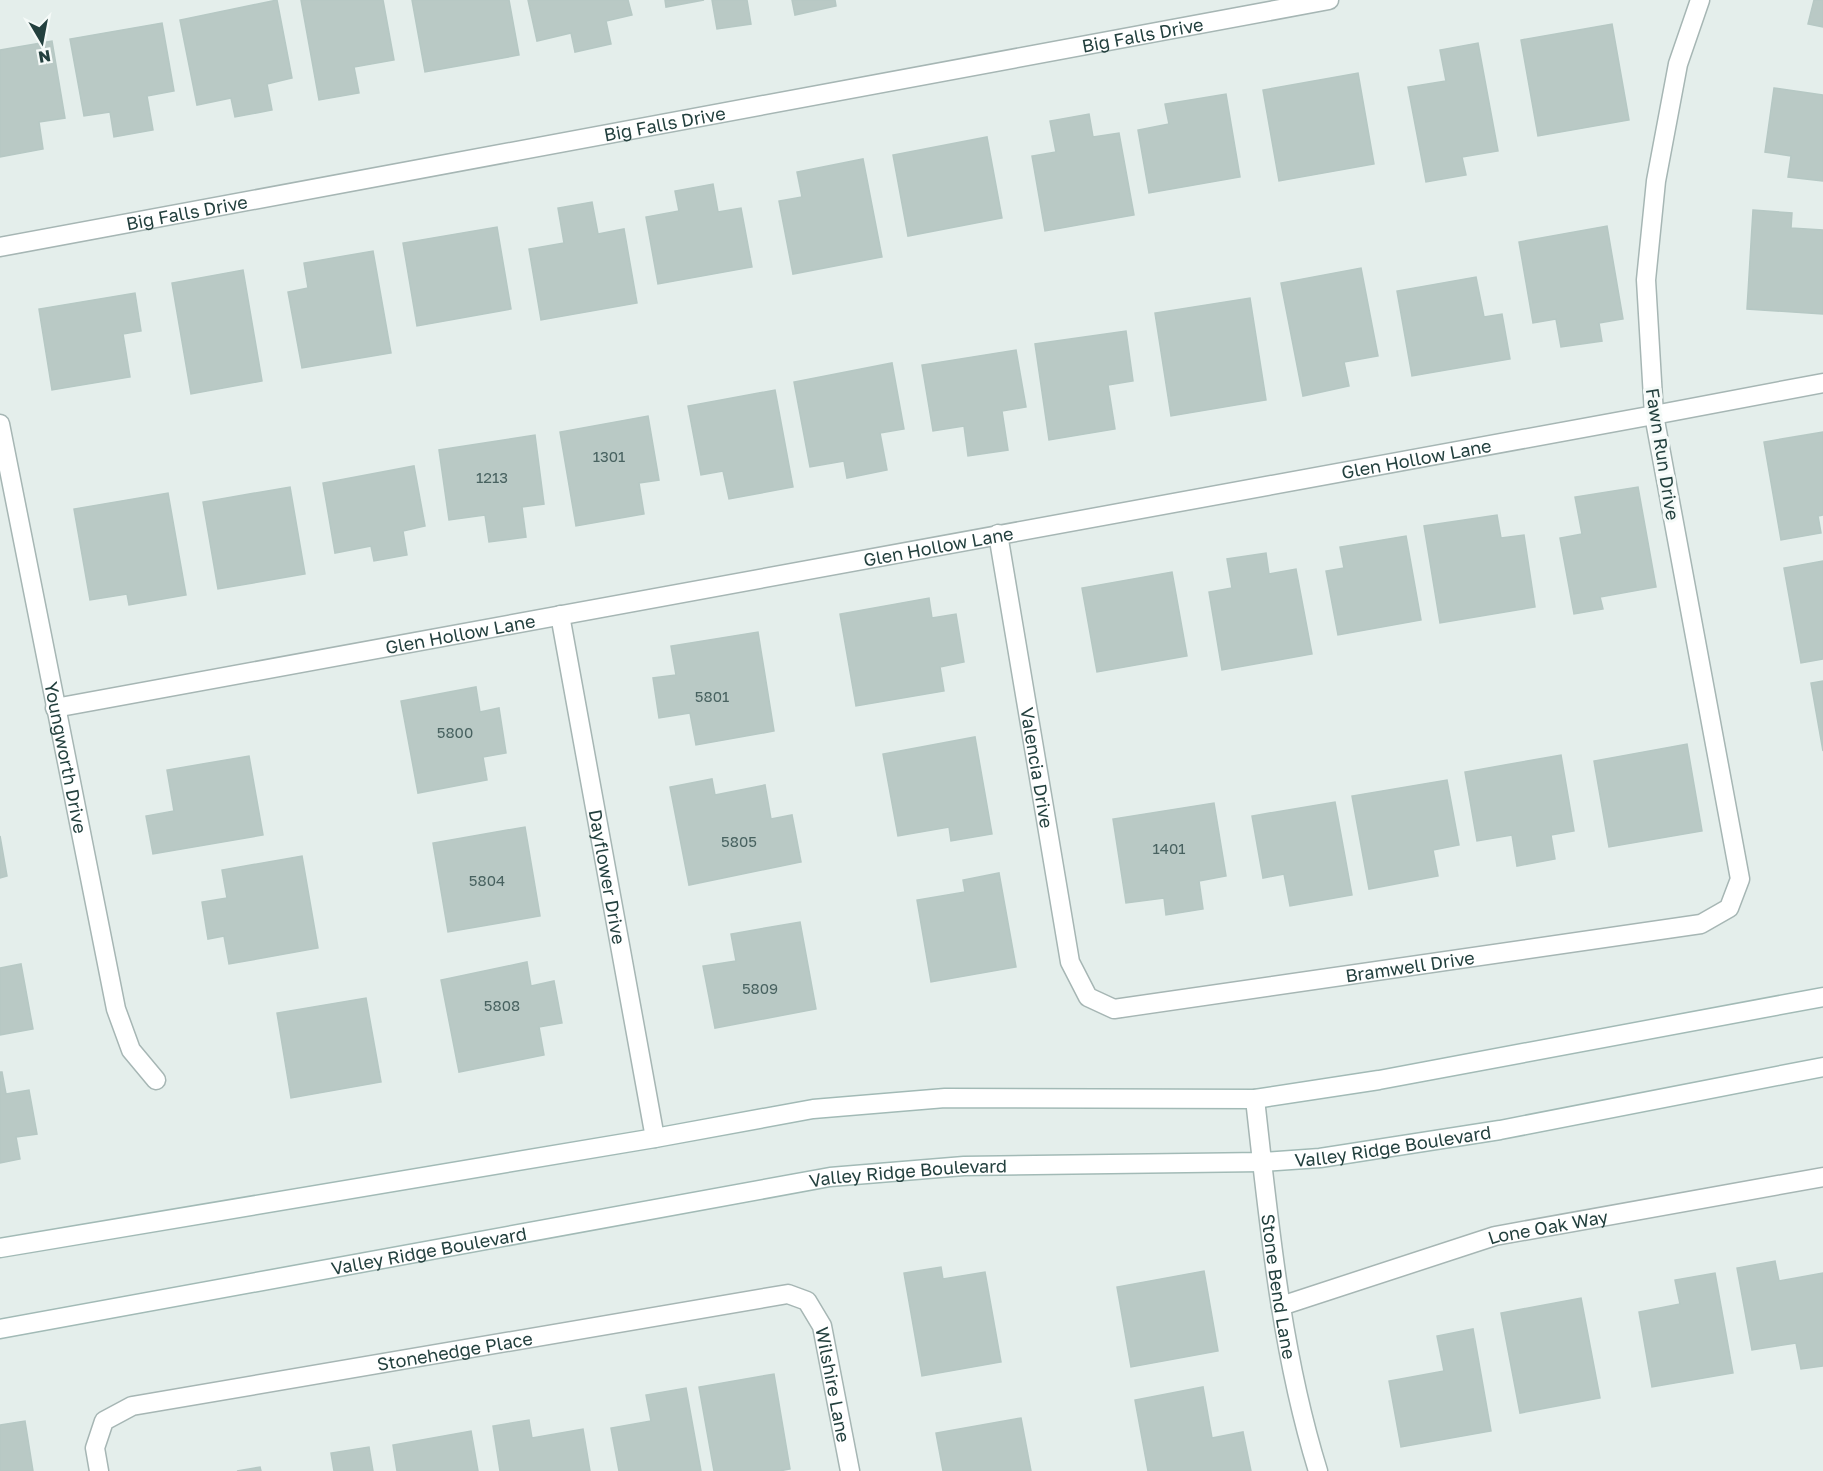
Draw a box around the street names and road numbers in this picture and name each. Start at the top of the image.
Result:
street label: Big Falls Drive [1080,13,1205,57]
street label: Big Falls Drive [602,101,727,146]
street label: Big Falls Drive [124,190,249,234]
street label: Fawn Run Drive [1642,386,1684,522]
street label: Glen Hollow Lane [1340,434,1493,483]
street label: Glen Hollow Lane [862,522,1015,571]
street label: Glen Hollow Lane [383,609,537,658]
street label: Youngworth Drive [40,680,92,835]
street label: Valencia Drive [1016,706,1058,830]
street label: Dayflower Drive [584,807,631,946]
street label: Bramwell Drive [1344,946,1476,986]
street label: Valley Ridge Boulevard [1294,1121,1492,1171]
street label: Valley Ridge Boulevard [807,1154,1007,1192]
street label: Lone Oak Way [1485,1205,1610,1249]
street label: Stone Bend Lane [1257,1213,1301,1361]
street label: Valley Ridge Boulevard [329,1222,528,1279]
street label: Wilshire Lane [811,1325,855,1444]
street label: Stonehedge Place [375,1327,534,1375]

